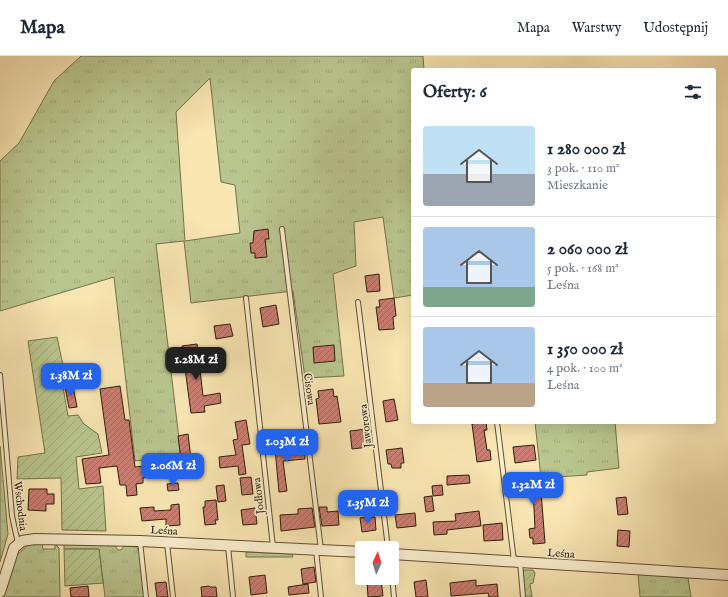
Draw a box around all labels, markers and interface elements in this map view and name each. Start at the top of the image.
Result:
text: Mapa [20,16,65,40]
text: Mapa [517,19,550,37]
text: Warstwy [572,19,621,37]
text: Udostępnij [643,19,708,37]
icon: filters [682,81,704,103]
text: Oferty: 6 [423,82,487,103]
text: 1 280 000 zł [547,139,625,160]
icon: home [455,142,503,190]
text: 3 pok. · 110 m² [547,160,620,177]
text: Mieszkanie [547,177,608,194]
text: 2 060 000 zł [547,239,628,260]
icon: home [455,243,503,291]
text: 5 pok. · 168 m² [547,260,619,277]
text: Leśna [547,277,579,294]
text: 1 350 000 zł [547,339,623,360]
icon: home [455,343,503,391]
pin: 1.28M zł [155,347,237,381]
text: 1.28M zł [174,351,218,368]
text: 4 pok. · 100 m² [547,360,623,377]
pin: 1.38M zł [30,363,112,397]
text: 1.38M zł [50,367,92,384]
street label: Cisowa [300,372,318,406]
text: Leśna [547,377,579,394]
street label: Jaworowa [356,403,376,450]
pin: 1.03M zł [246,429,328,463]
text: 1.03M zł [265,433,309,450]
pin: 2.06M zł [132,453,214,487]
text: 2.06M zł [150,457,196,474]
pin: 1.32M zł [492,472,574,506]
text: 1.32M zł [511,476,555,493]
street label: Jodłowa [250,477,268,517]
street label: Wschodnia [10,481,30,532]
pin: 1.35M zł [327,490,409,524]
text: 1.35M zł [347,494,389,511]
street label: Leśna [150,523,178,539]
north arrow [355,541,399,585]
map controls [355,541,399,585]
street label: Leśna [547,546,575,562]

